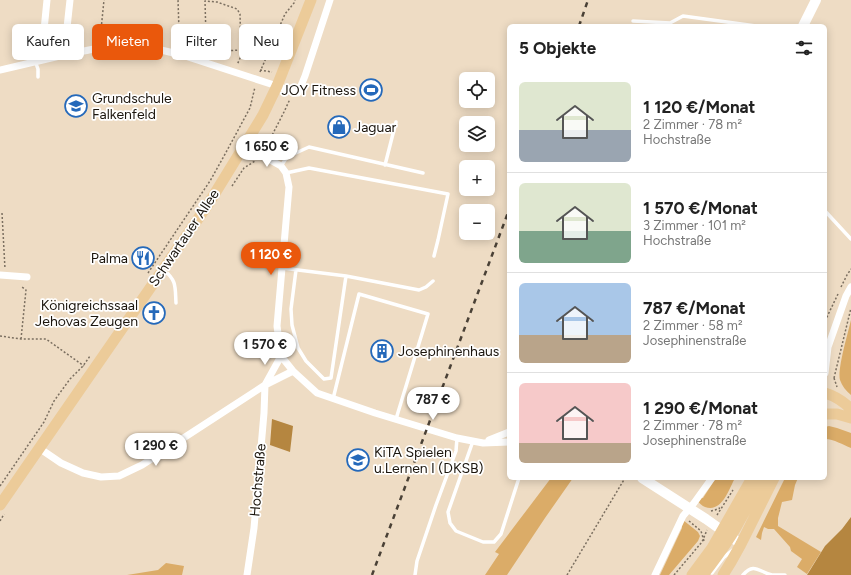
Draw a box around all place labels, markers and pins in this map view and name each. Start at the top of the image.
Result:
sports icon: JOY Fitness [358,77,384,103]
place label: JOY Fitness [282,82,356,99]
place label: Grundschule Falkenfeld [92,90,172,123]
school or university icon: Grundschule Falkenfeld [63,93,89,119]
shop icon: Jaguar [326,114,352,140]
place label: Jaguar [354,119,397,136]
pin: 1 650 € [230,134,304,168]
pin: 1 120 € [234,242,308,276]
restaurant icon: Palma [130,245,156,271]
place label: Palma [91,250,128,267]
place label: Königreichssaal Jehovas Zeugen [35,297,138,330]
church icon: Königreichssaal Jehovas Zeugen [141,300,167,326]
pin: 1 570 € [228,332,302,366]
building icon: Josephinenhaus [369,338,395,364]
place label: Josephinenhaus [398,343,499,360]
pin: 787 € [405,387,461,421]
pin: 1 290 € [119,433,193,467]
place label: KiTA Spielen u.Lernen I (DKSB) [374,444,484,477]
school or university icon: KiTA Spielen u.Lernen I (DKSB) [345,447,371,473]

